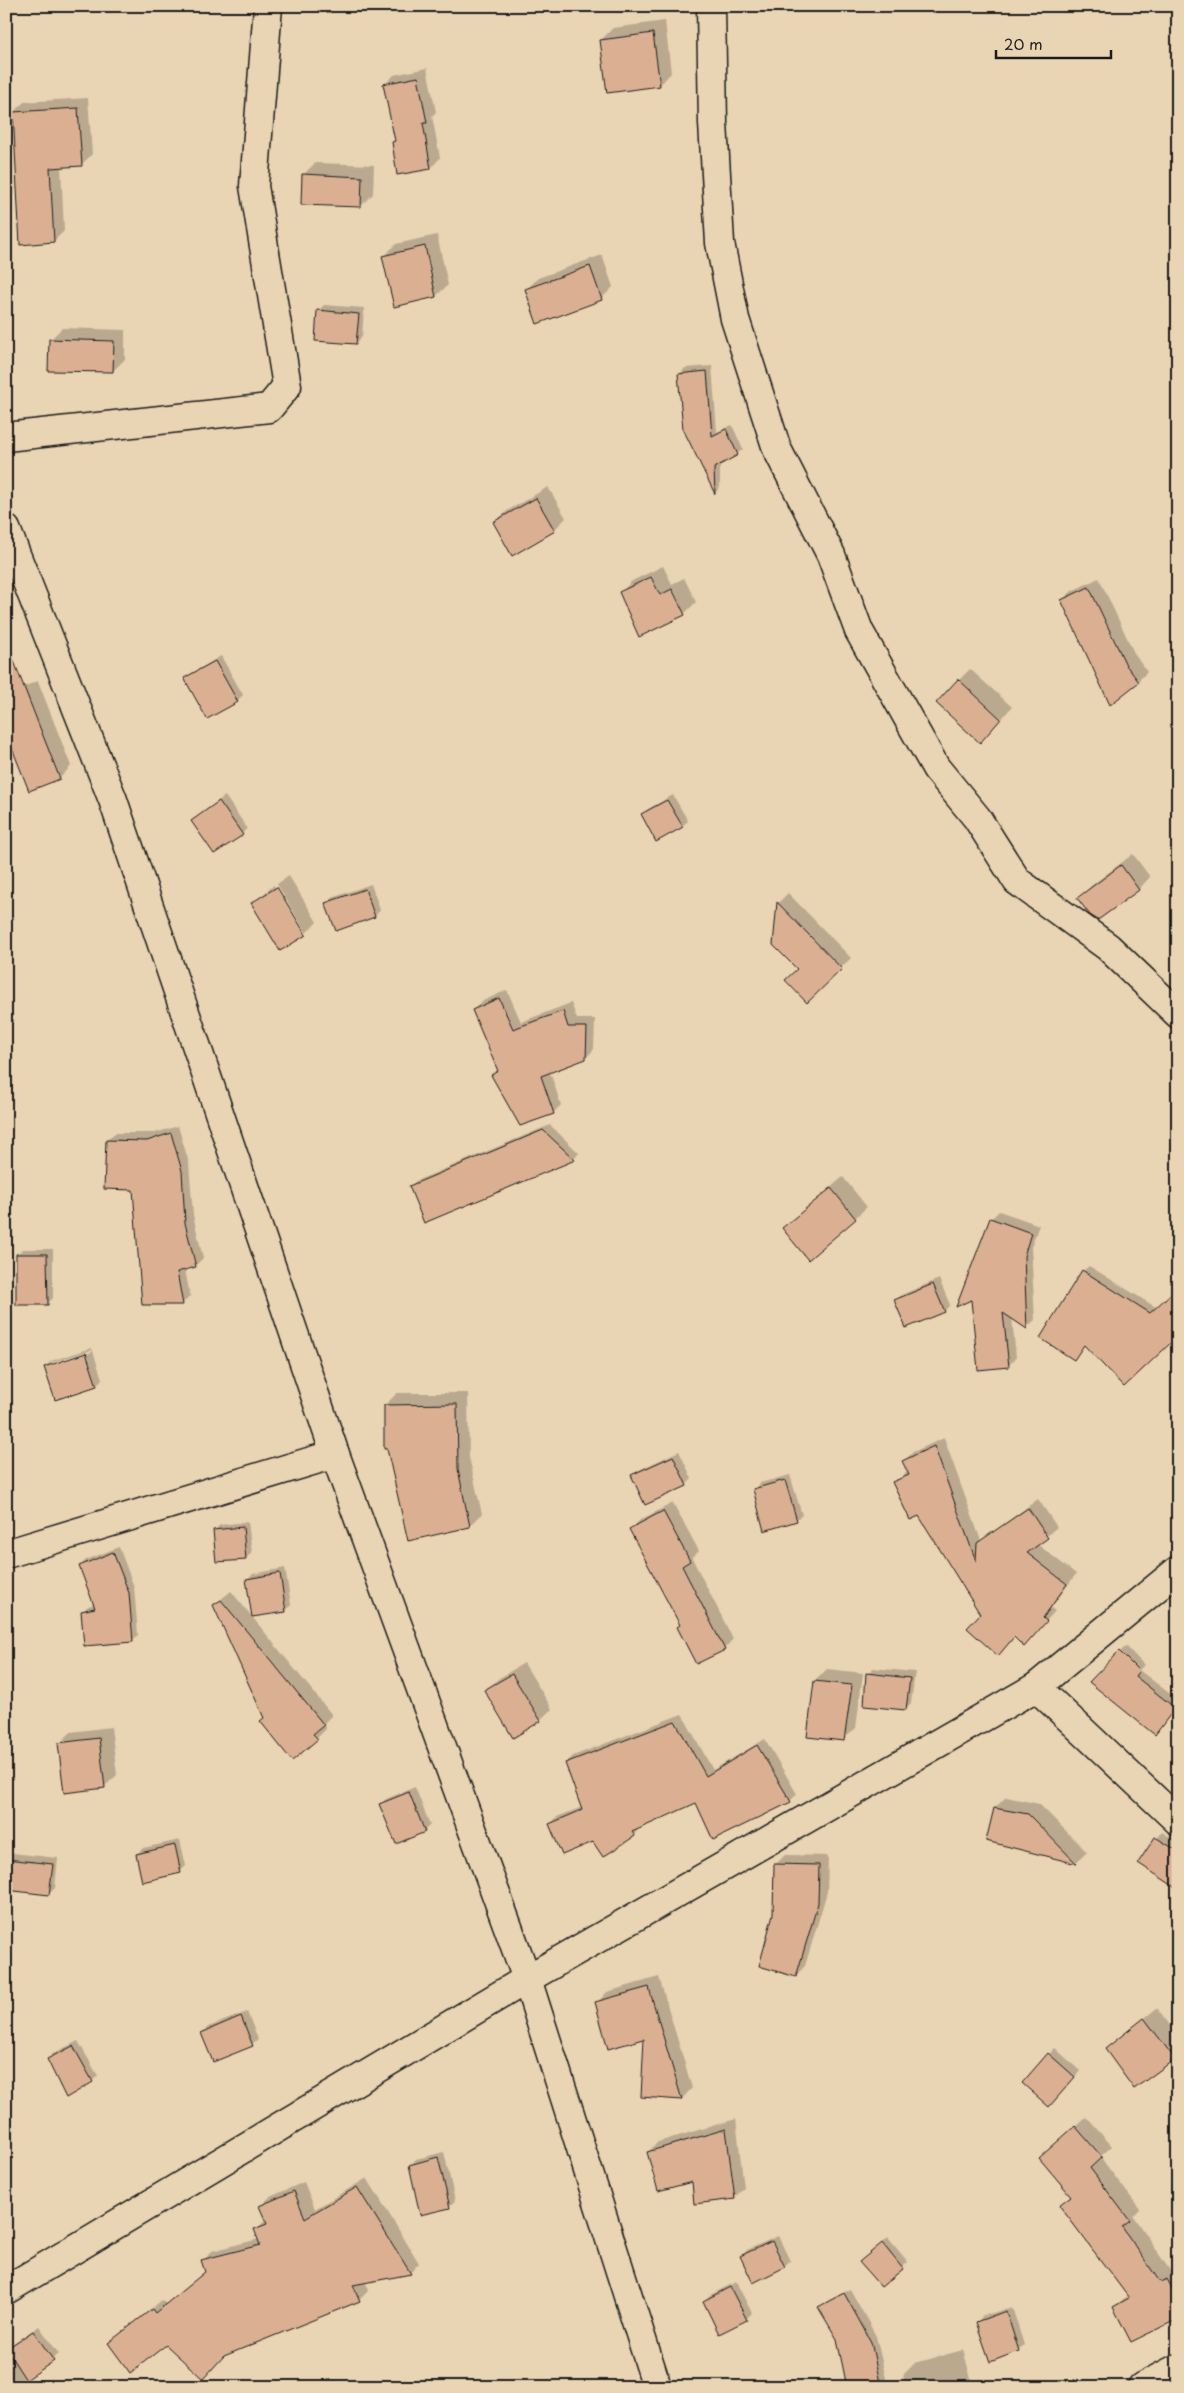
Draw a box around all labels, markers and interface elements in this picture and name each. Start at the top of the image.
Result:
scale bar [996,28,1112,60]
text: 20 m [1004,32,1043,55]

